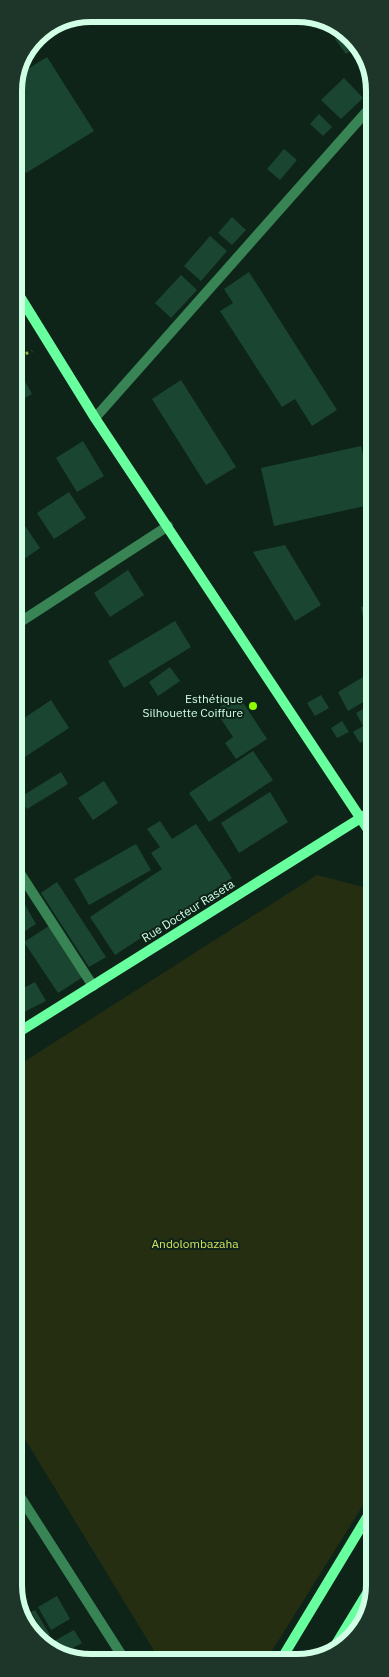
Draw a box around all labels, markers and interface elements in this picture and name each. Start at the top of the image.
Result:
place label: Esthétique Silhouette Coiffure [142,691,243,720]
marker: Esthétique Silhouette Coiffure [247,700,259,712]
street label: Rue Docteur Raseta [139,876,237,945]
park label: Andolombazaha [151,1236,239,1251]

